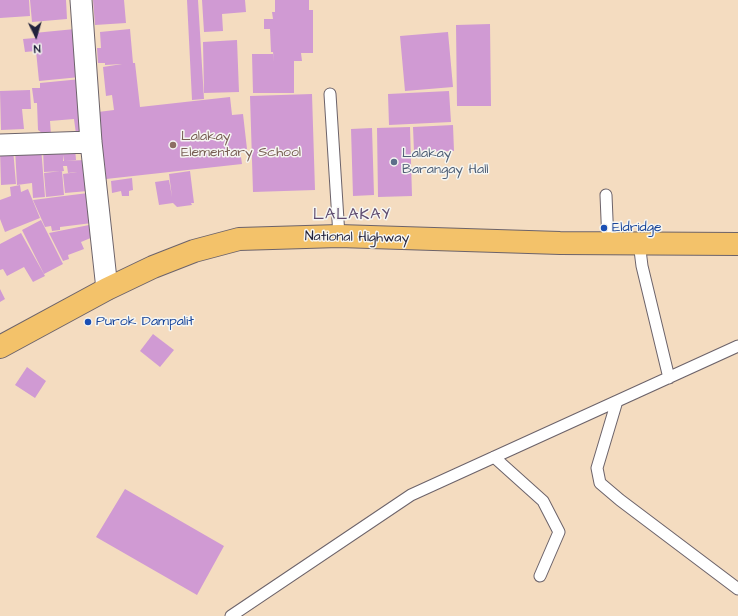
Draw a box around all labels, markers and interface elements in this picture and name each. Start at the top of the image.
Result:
north arrow [16,16,56,56]
text: N [33,41,41,56]
place label: Lalakay Elementary School [181,129,301,162]
marker: Lalakay Elementary School [168,140,178,150]
place label: Lalakay Barangay Hall [402,146,489,178]
marker: Lalakay Barangay Hall [389,157,399,167]
district label: LALAKAY [313,206,391,226]
place label: Eldridge [612,220,661,236]
marker: Eldridge [599,223,609,233]
street label: National Highway [305,229,409,247]
place label: Purok Dampalit [96,314,194,330]
marker: Purok Dampalit [83,317,93,327]

